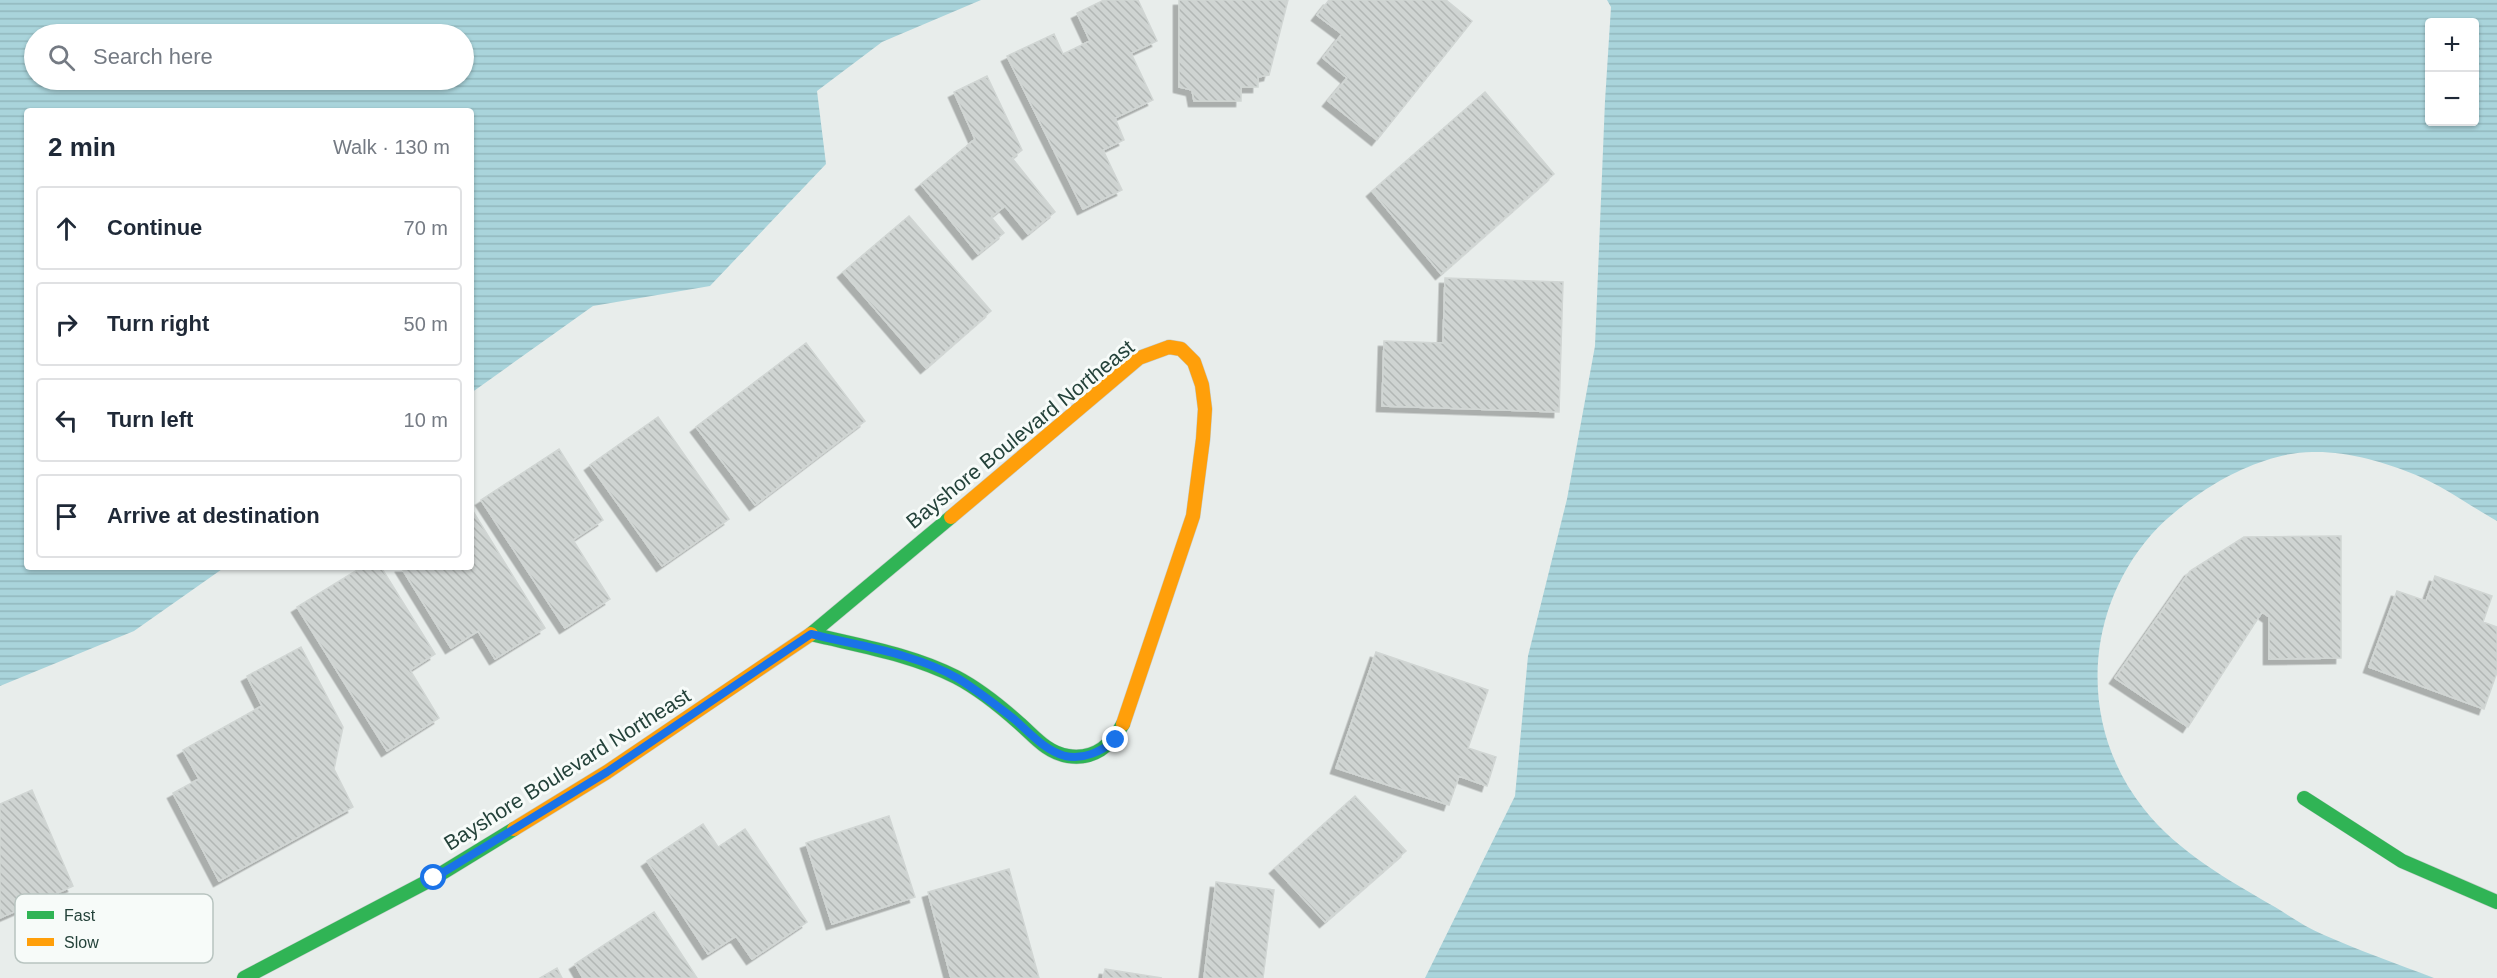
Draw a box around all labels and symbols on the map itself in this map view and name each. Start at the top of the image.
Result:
street label: Bayshore Boulevard Northeast [902,335,1138,533]
street label: Bayshore Boulevard Northeast [440,683,694,855]
route end [1102,726,1128,752]
route start [420,864,446,890]
legend [15,894,213,963]
text: Fast [64,907,96,924]
text: Slow [64,934,99,951]

